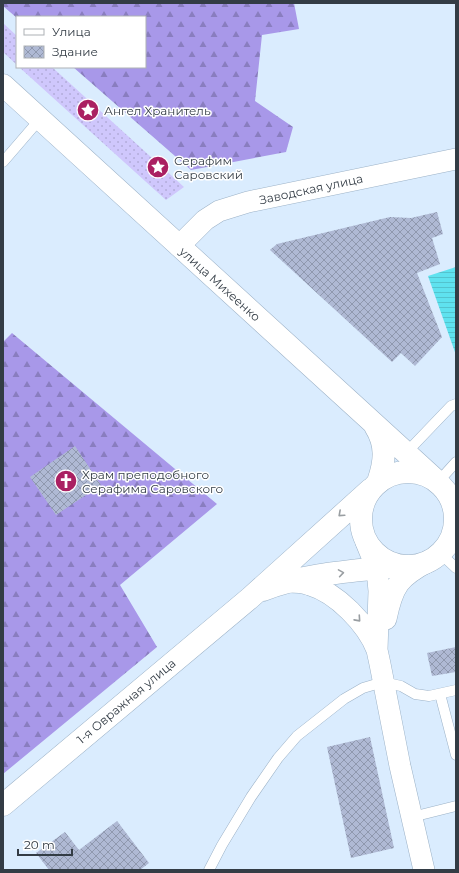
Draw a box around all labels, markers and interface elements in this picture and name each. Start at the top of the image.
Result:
legend [16,16,146,68]
text: Улица [52,24,91,39]
text: Здание [52,44,98,59]
place icon: Ангел Хранитель [75,97,101,123]
place label: Ангел Хранитель [104,103,211,118]
place label: Серафим Саровский [174,153,243,182]
place icon: Серафим Саровский [145,154,171,180]
street label: Заводская улица [258,171,364,207]
street label: улица Михеенко [176,243,264,325]
place label: Храм преподобного Серафима Саровского [82,467,223,496]
church icon: Храм преподобного Серафима Саровского [53,468,79,494]
one-way arrow [339,510,346,517]
one-way arrow [338,569,344,578]
one-way arrow [353,615,360,622]
street label: 1-я Овражная улица [73,655,179,747]
scale bar [18,831,72,857]
text: 20 m [24,837,55,852]

